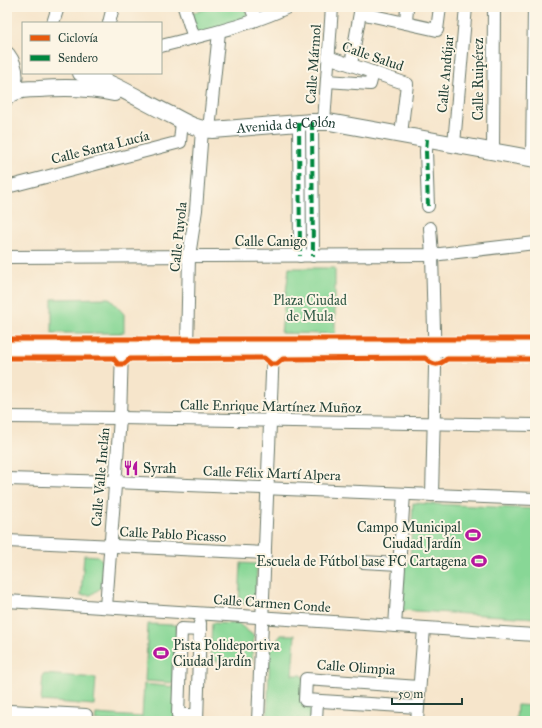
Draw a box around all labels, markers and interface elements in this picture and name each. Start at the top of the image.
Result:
legend [22,22,162,74]
street label: Calle Mármol [302,23,325,105]
text: Ciclovía [58,31,99,45]
street label: Calle Andújar [434,34,457,114]
street label: Calle Ruipérez [470,37,487,121]
street label: Calle Salud [340,38,406,75]
text: Sendero [58,51,98,65]
street label: Avenida de Colón [235,114,338,137]
street label: Calle Santa Lucía [49,127,151,168]
street label: Calle Puyola [166,201,191,273]
street label: Calle Canigo [235,233,307,250]
park label: Plaza Ciudad de Mula [273,292,347,325]
street label: Calle Enrique Martínez Muñoz [180,396,363,418]
street label: Calle Valle Inclán [88,426,113,527]
restaurant icon: Syrah [122,459,140,477]
place label: Syrah [143,460,177,477]
street label: Calle Félix Martí Alpera [203,463,341,484]
place label: Campo Municipal Ciudad Jardín [357,519,461,553]
street label: Calle Pablo Picasso [119,523,227,546]
sports icon: Campo Municipal Ciudad Jardín [464,526,482,544]
sports icon: Escuela de Fútbol base FC Cartagena [470,552,488,570]
place label: Escuela de Fútbol base FC Cartagena [256,553,467,570]
street label: Calle Carmen Conde [213,591,331,616]
place label: Pista Polideportiva Ciudad Jardín [173,637,280,671]
sports icon: Pista Polideportiva Ciudad Jardín [152,644,170,662]
street label: Calle Olimpia [316,656,396,679]
scale bar [392,680,462,706]
text: 50 m [398,687,423,701]

